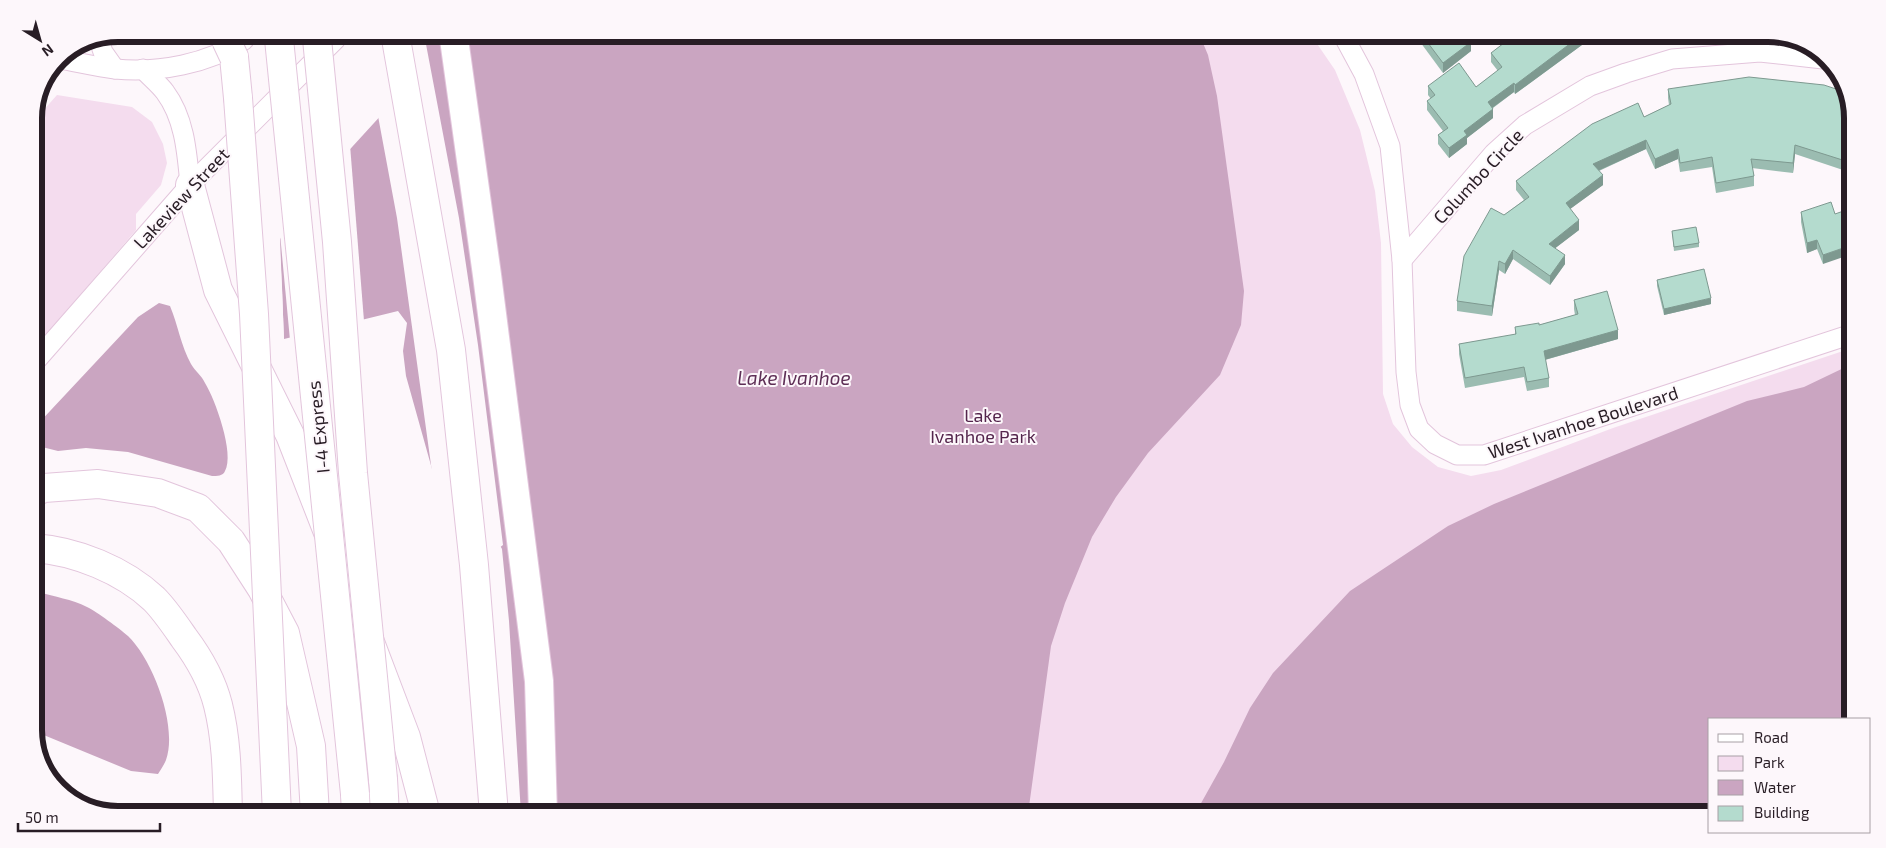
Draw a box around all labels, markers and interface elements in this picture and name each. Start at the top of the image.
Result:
north arrow [15,15,65,65]
text: N [39,41,57,61]
street label: Columbo Circle [1428,124,1528,228]
street label: Lakeview Street [129,143,233,253]
water label: Lake Ivanhoe [737,366,851,389]
street label: I-4 Express [302,380,334,474]
street label: West Ivanhoe Boulevard [1485,381,1681,463]
park label: Lake Ivanhoe Park [930,404,1036,447]
legend [1708,718,1871,833]
text: Road [1754,728,1789,746]
text: Park [1754,753,1785,771]
text: Water [1754,778,1796,796]
scale bar [18,800,160,832]
text: Building [1754,803,1810,821]
text: 50 m [25,808,59,826]

